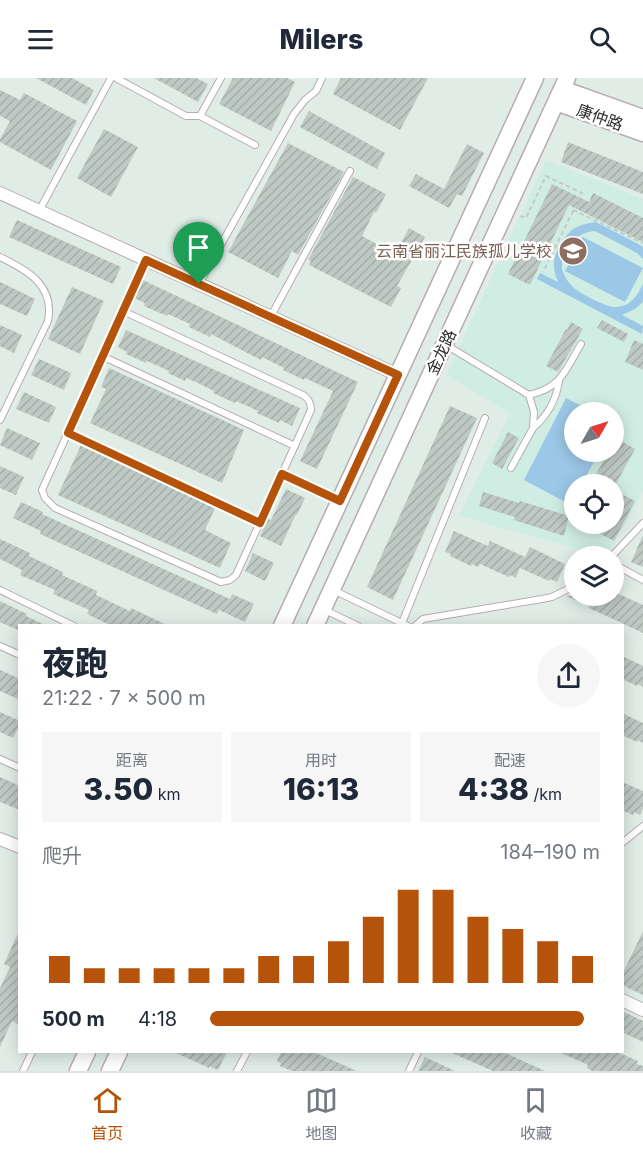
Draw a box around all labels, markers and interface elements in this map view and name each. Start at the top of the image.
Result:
icon: menu [24,23,57,56]
text: Milers [280,23,363,56]
icon: search [586,23,619,56]
street label: 康仲路 [574,99,626,135]
pin [173,222,224,284]
icon: arrive [182,231,215,264]
school or university icon: 云南省丽江民族孤儿学校 [557,235,589,267]
place label: 云南省丽江民族孤儿学校 [376,241,552,261]
street label: 金龙路 [422,326,460,378]
north arrow [564,402,624,462]
map controls [564,402,624,606]
button: locate [564,474,624,534]
button: layers [564,546,624,606]
text: 夜跑 [42,643,108,683]
button: share [537,644,600,707]
text: 21:22 · 7 × 500 m [42,686,206,710]
text: 距离 [116,750,148,770]
text: 用时 [305,750,337,770]
text: 配速 [494,750,526,770]
text: 3.50 [83,771,153,807]
text: 16:13 [283,771,359,807]
text: 4:38 [458,771,529,807]
text: km [153,784,181,804]
text: /km [529,784,562,804]
text: 184–190 m [500,840,600,864]
text: 爬升 [42,844,82,868]
text: 500 m [42,1007,105,1031]
text: 4:18 [138,1007,177,1031]
tab: 首页 [91,1084,124,1144]
tab: 地图 [305,1084,338,1144]
tab: 收藏 [519,1084,552,1144]

